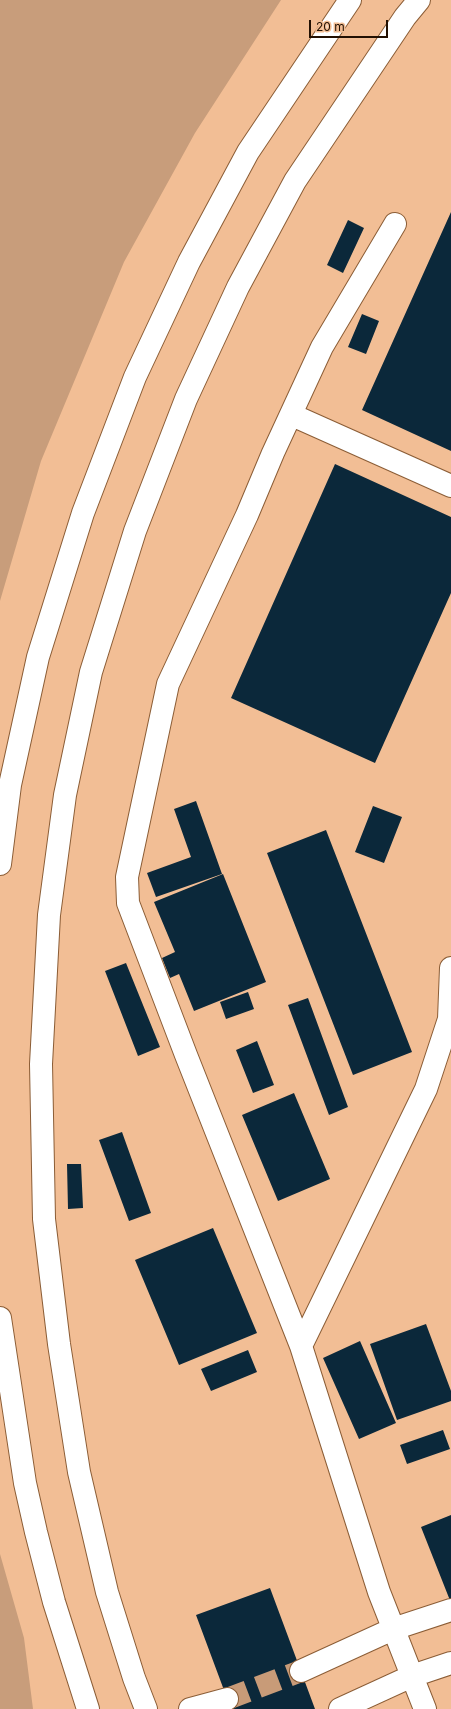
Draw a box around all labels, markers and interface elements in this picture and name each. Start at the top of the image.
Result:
scale bar [311,12,390,38]
text: 20 m [316,19,345,34]

